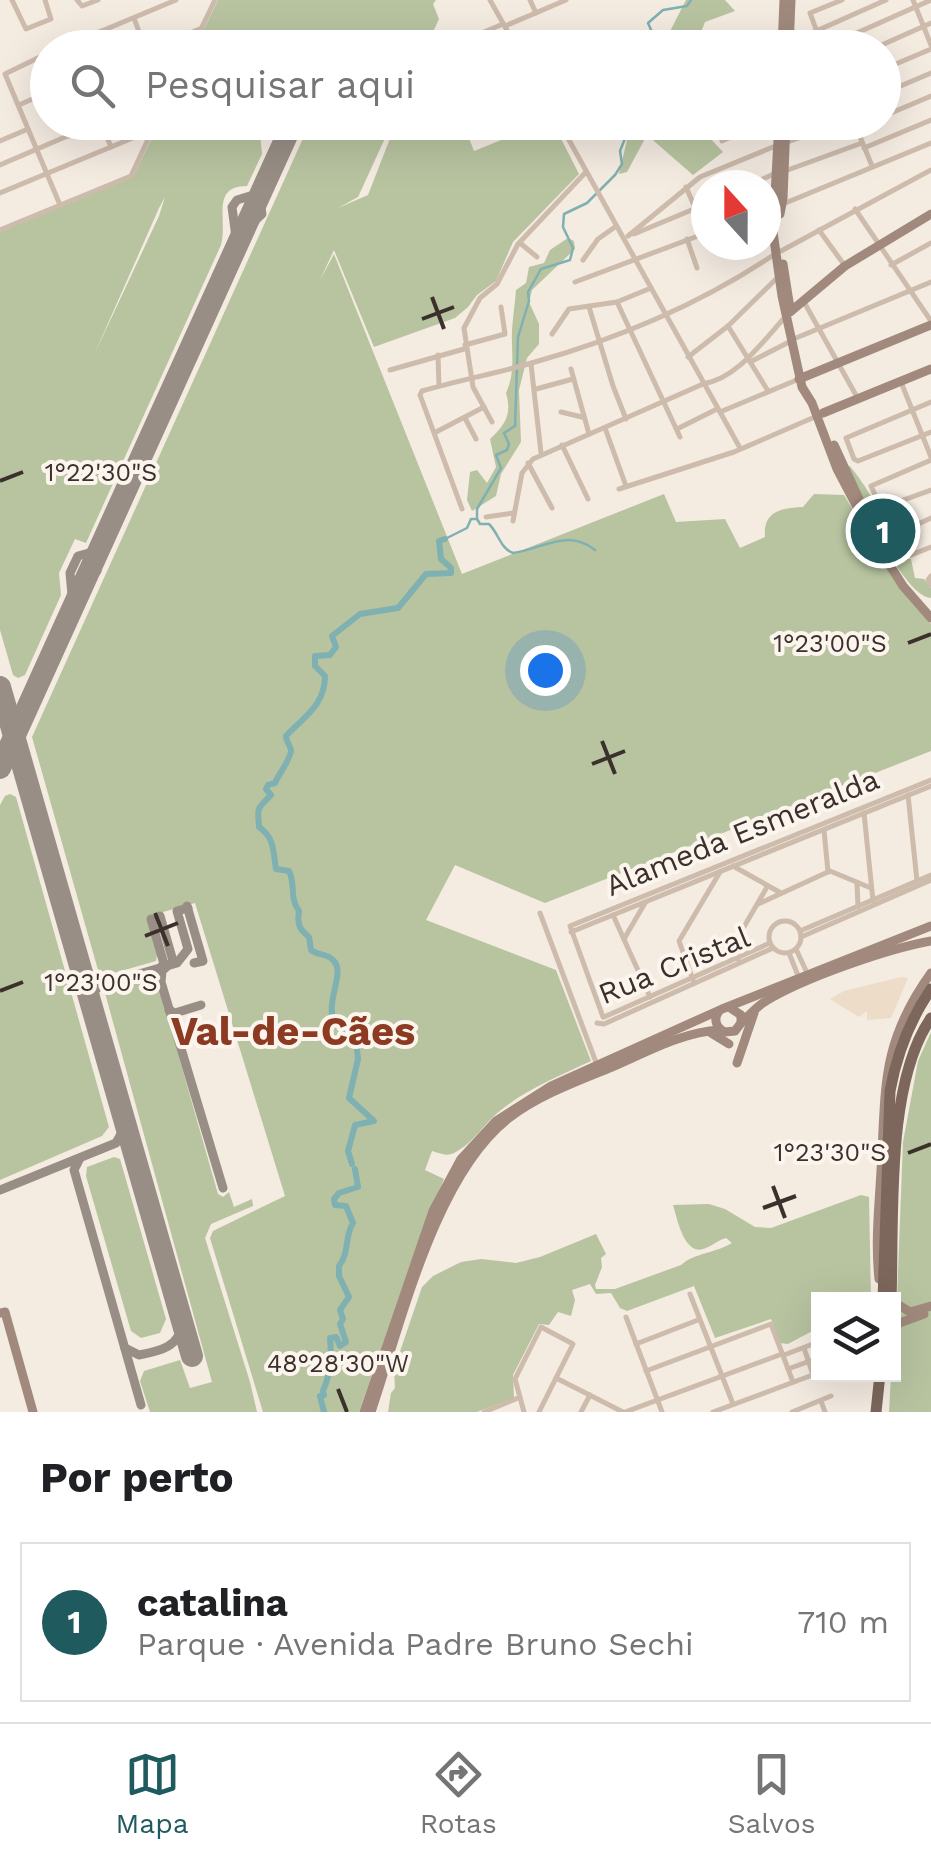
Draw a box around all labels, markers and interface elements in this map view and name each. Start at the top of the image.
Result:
search box [30,30,901,140]
icon: search [65,58,120,113]
text: Pesquisar aqui [145,63,415,107]
north arrow [691,170,781,260]
text: 1°22'30"S [45,458,157,487]
pin: 1 [850,494,916,568]
text: 1°23'00"S [773,629,887,658]
your location [520,645,571,696]
street label: Alameda Esmeralda [600,761,884,903]
street label: Rua Cristal [593,919,755,1011]
text: 1°23'00"S [44,968,158,997]
district label: Val-de-Cães [171,1008,415,1055]
text: 1°23'30"S [774,1138,886,1167]
map controls [811,1292,901,1382]
button: layers [811,1292,901,1382]
text: 48°28'30"W [267,1349,409,1378]
text: Por perto [40,1453,234,1502]
text: catalina [137,1581,288,1625]
text: 1 [68,1603,81,1641]
text: 710 m [797,1603,889,1641]
text: Parque · Avenida Padre Bruno Sechi [137,1625,694,1663]
tab: Mapa [116,1747,189,1840]
tab: Rotas [420,1747,497,1840]
tab: Salvos [728,1747,815,1840]

